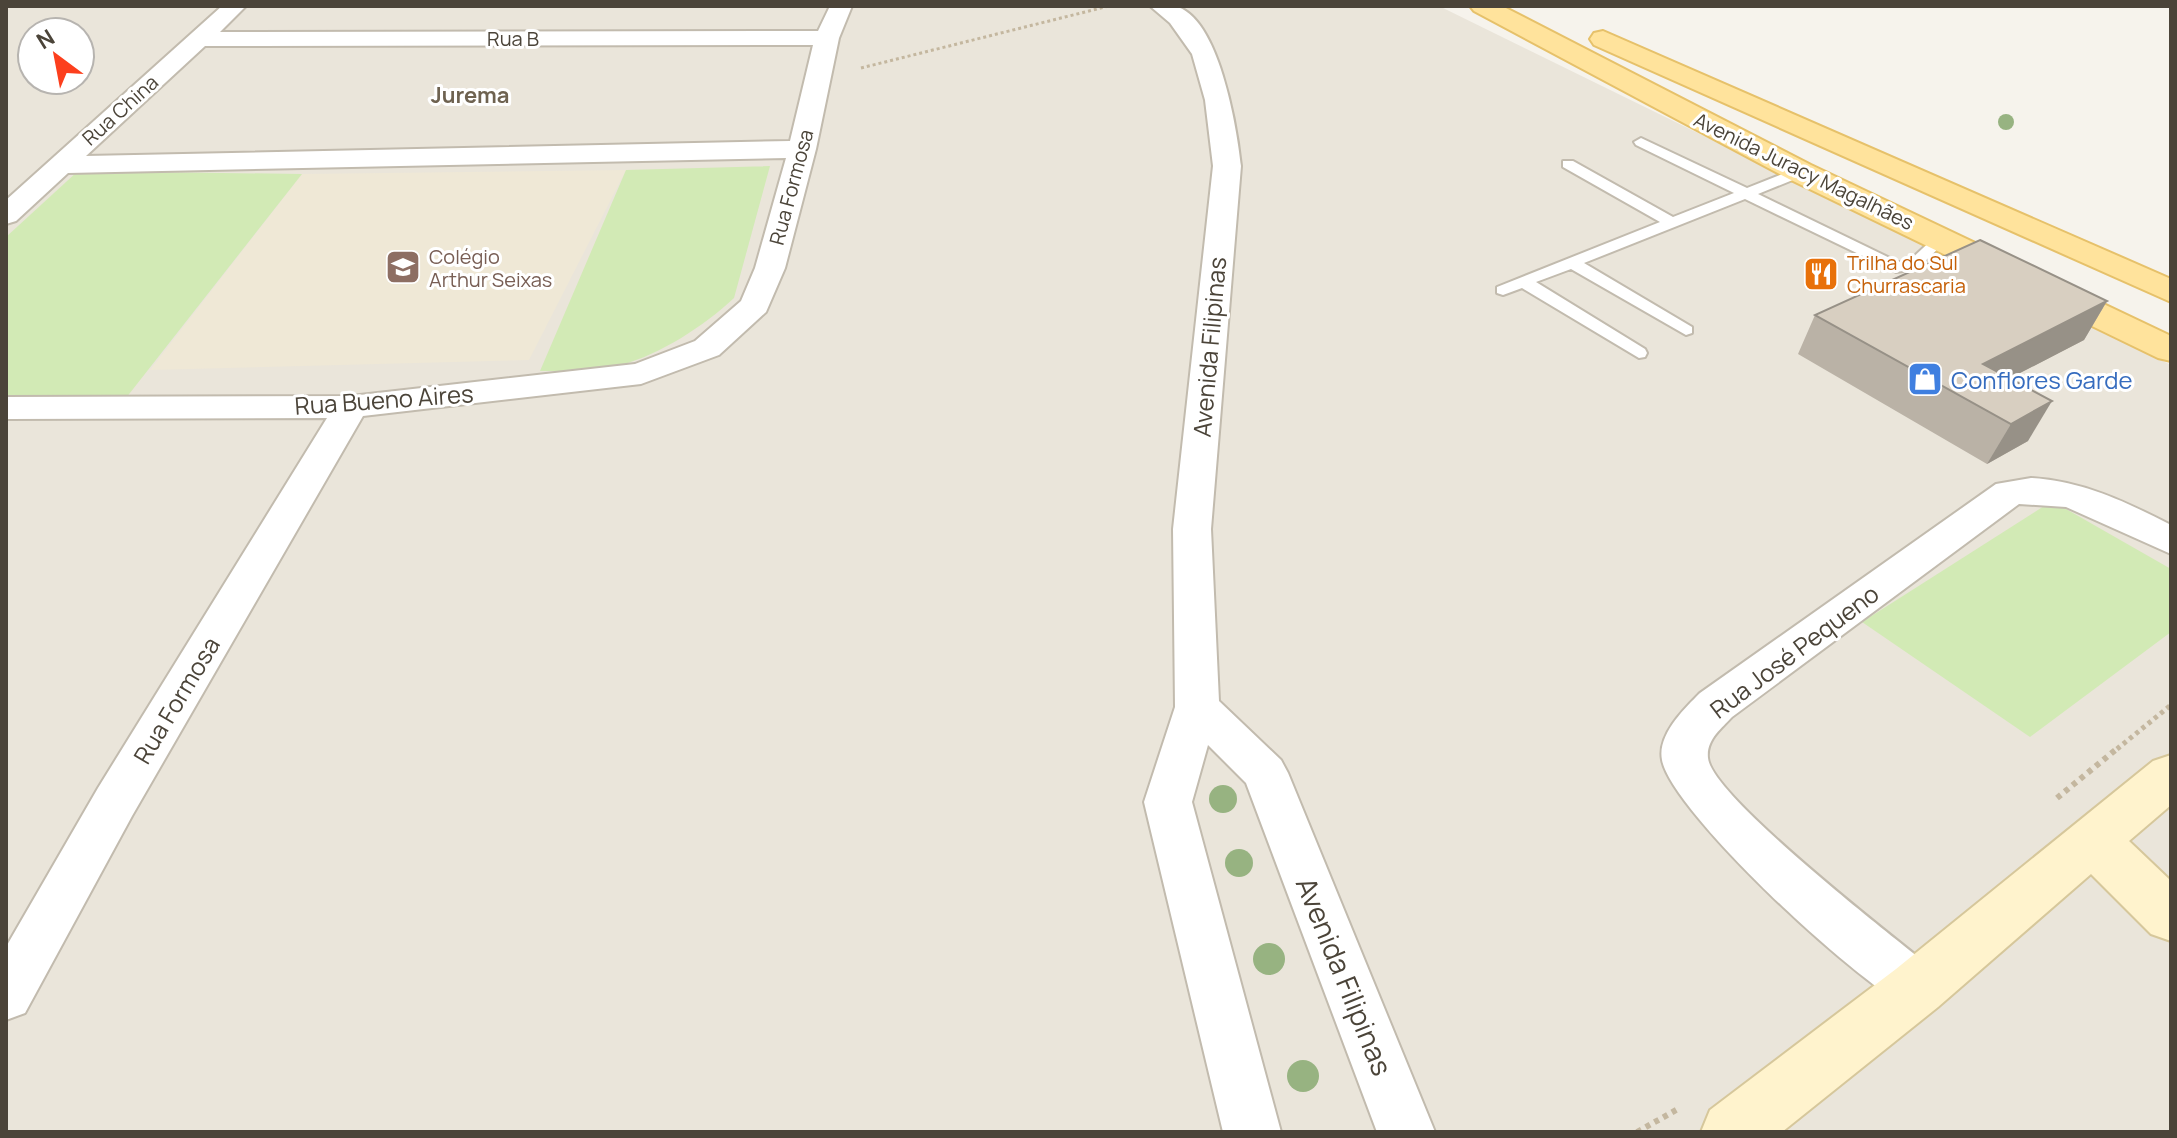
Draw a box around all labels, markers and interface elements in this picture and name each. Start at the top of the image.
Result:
north arrow [16,16,96,96]
text: N [31,22,60,56]
street label: Rua B [487,25,539,52]
street label: Rua China [76,69,164,151]
district label: Jurema [431,80,509,110]
street label: Avenida Juracy Magalhães [1690,106,1918,236]
street label: Rua Formosa [763,126,819,248]
place label: Colégio Arthur Seixas [429,243,552,293]
school or university icon: Colégio Arthur Seixas [384,248,422,286]
place label: Trilha do Sul Churrascaria [1847,249,1966,299]
restaurant icon: Trilha do Sul Churrascaria [1802,255,1840,293]
street label: Avenida Filipinas [1185,256,1233,438]
shop icon: Conflores Garde [1906,360,1944,398]
place label: Conflores Garde [1951,363,2133,396]
street label: Rua Bueno Aires [293,376,475,422]
street label: Rua José Pequeno [1703,577,1885,725]
street label: Rua Formosa [125,630,227,770]
street label: Avenida Filipinas [1288,871,1402,1081]

